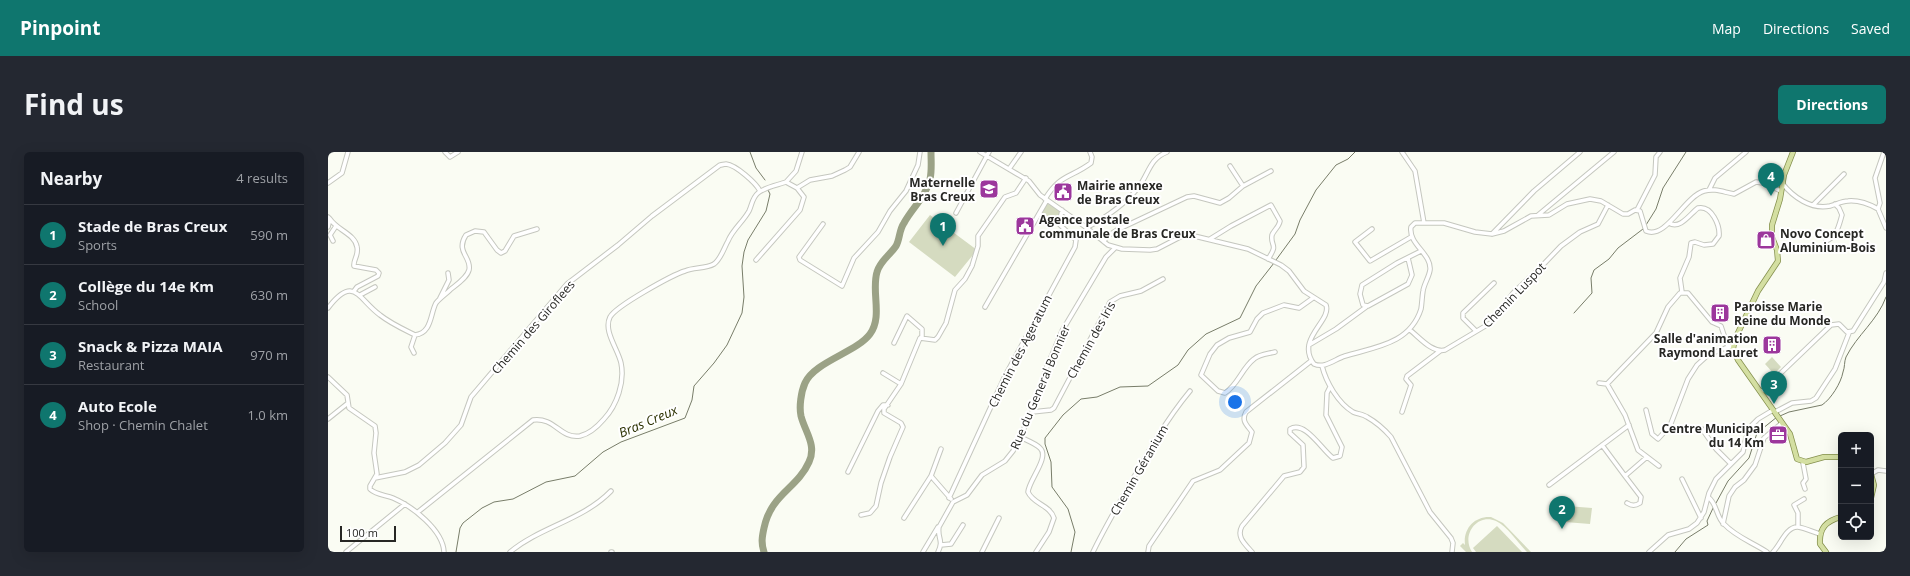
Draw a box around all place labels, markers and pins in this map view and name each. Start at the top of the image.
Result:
pin: 4 [1758,163,1784,196]
place label: Maternelle Bras Creux [909,174,975,205]
place label: Mairie annexe de Bras Creux [1077,177,1163,208]
school or university icon: Maternelle Bras Creux [978,178,1000,200]
public building icon: Mairie annexe de Bras Creux [1052,181,1074,203]
place label: Agence postale communale de Bras Creux [1039,211,1196,242]
pin: 1 [930,213,956,246]
public building icon: Agence postale communale de Bras Creux [1014,215,1036,237]
place label: Novo Concept Aluminium-Bois [1780,225,1876,256]
shop icon: Novo Concept Aluminium-Bois [1755,229,1777,251]
place label: Paroisse Marie Reine du Monde [1734,298,1831,329]
building icon: Paroisse Marie Reine du Monde [1709,302,1731,324]
place label: Salle d'animation Raymond Lauret [1654,330,1758,361]
building icon: Salle d'animation Raymond Lauret [1761,334,1783,356]
pin: 3 [1761,371,1787,404]
place label: Centre Municipal du 14 Km [1661,420,1764,451]
office icon: Centre Municipal du 14 Km [1767,424,1789,446]
pin: 2 [1549,496,1575,529]

